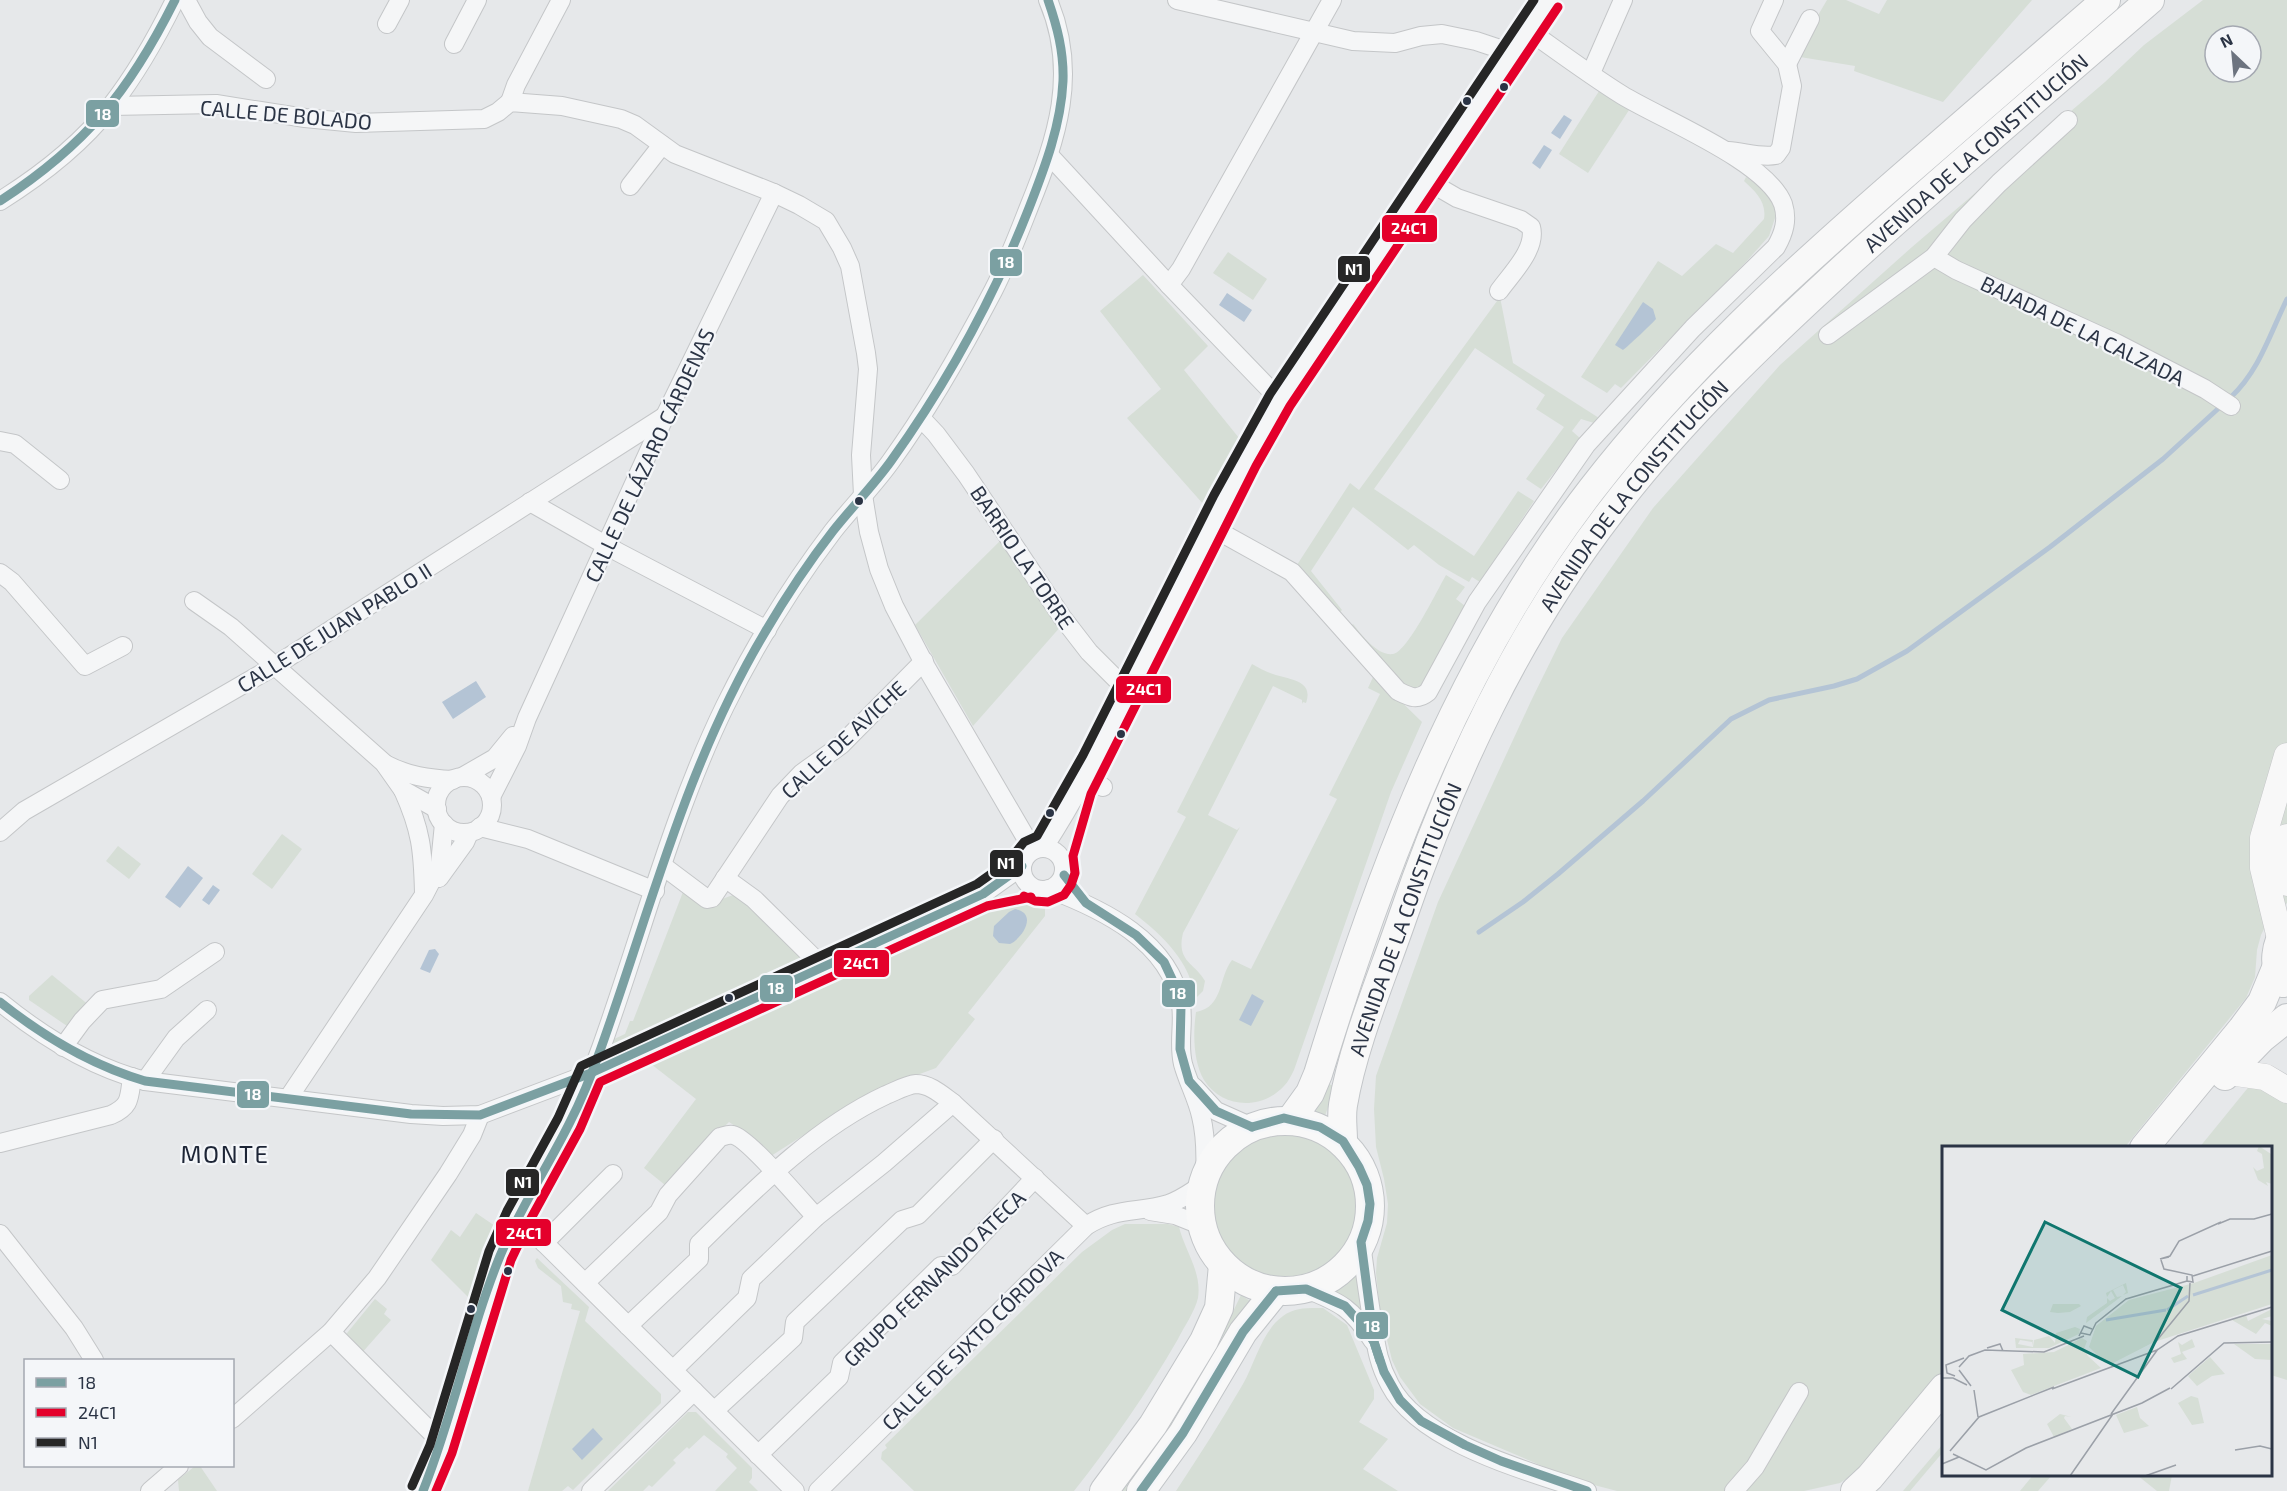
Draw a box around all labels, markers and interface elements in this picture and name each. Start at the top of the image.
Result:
north arrow [2203,24,2263,84]
text: N [2217,29,2236,51]
street label: AVENIDA DE LA CONSTITUCIÓN [1858,48,2092,257]
unlabelled marker [1498,81,1510,93]
street label: CALLE DE BOLADO [199,94,373,134]
unlabelled marker [1461,95,1473,107]
line badge: 18 [85,99,120,128]
text: 18 [95,104,111,123]
line badge: 24C1 [1381,214,1438,243]
text: 24C1 [1391,218,1427,237]
line badge: 18 [989,248,1023,277]
text: 18 [998,252,1014,271]
line badge: N1 [1337,255,1371,283]
text: N1 [1345,259,1363,278]
street label: BAJADA DE LA CALZADA [1977,270,2189,390]
street label: CALLE DE LÁZARO CÁRDENAS [579,324,719,586]
street label: AVENIDA DE LA CONSTITUCIÓN [1533,374,1733,615]
street label: BARRIO LA TORRE [966,481,1080,633]
unlabelled marker [853,495,865,507]
street label: CALLE DE JUAN PABLO II [232,557,436,697]
street label: CALLE DE AVICHE [775,675,911,803]
line badge: 24C1 [1115,675,1172,704]
text: 24C1 [1126,679,1162,698]
unlabelled marker [1115,728,1127,740]
street label: AVENIDA DE LA CONSTITUCIÓN [1343,778,1466,1059]
unlabelled marker [1044,807,1056,819]
line badge: N1 [989,849,1024,878]
text: N1 [997,853,1015,872]
line badge: 24C1 [833,949,890,978]
text: 24C1 [843,953,879,972]
line badge: 18 [759,974,794,1003]
text: 18 [768,978,784,997]
line badge: 18 [1161,979,1196,1008]
text: 18 [1170,983,1186,1002]
unlabelled marker [723,992,735,1004]
line badge: 18 [236,1080,270,1109]
text: 18 [245,1084,261,1103]
district label: MONTE [181,1139,269,1168]
inset map [1942,1146,2272,1476]
line badge: N1 [505,1168,540,1197]
text: N1 [514,1172,532,1191]
street label: GRUPO FERNANDO ATECA [838,1185,1030,1371]
line badge: 24C1 [495,1218,552,1247]
text: 24C1 [506,1223,542,1242]
street label: CALLE DE SIXTO CÓRDOVA [876,1243,1068,1435]
unlabelled marker [502,1265,514,1277]
unlabelled marker [465,1303,477,1315]
line badge: 18 [1355,1311,1389,1340]
text: 18 [1364,1316,1380,1335]
legend [24,1359,234,1467]
text: 18 [78,1371,96,1393]
text: 24C1 [78,1401,117,1423]
text: N1 [78,1431,98,1453]

